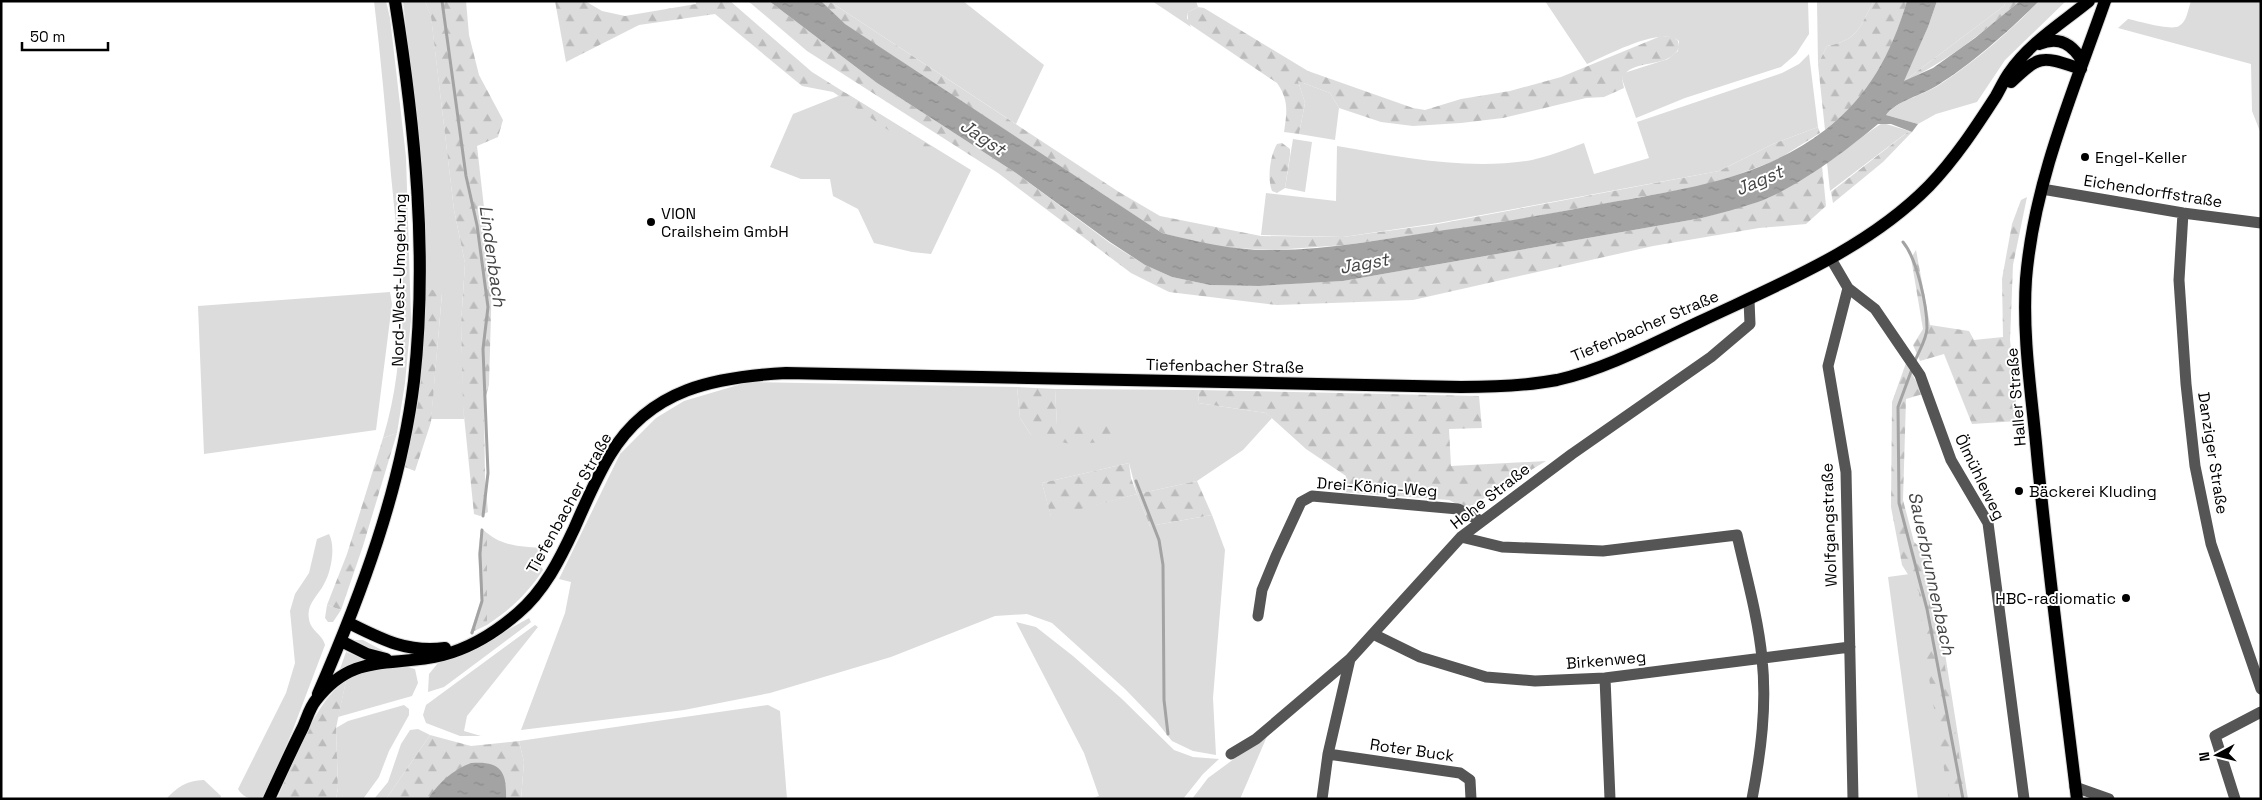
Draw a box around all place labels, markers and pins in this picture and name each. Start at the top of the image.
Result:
place label: Engel-Keller [2095,147,2187,168]
marker: Engel-Keller [2079,151,2091,163]
place label: VION Crailsheim GmbH [661,203,789,242]
marker: VION Crailsheim GmbH [645,216,657,228]
place label: Bäckerei Kluding [2029,481,2157,502]
marker: Bäckerei Kluding [2013,485,2025,497]
place label: HBC-radiomatic [1995,588,2116,609]
marker: HBC-radiomatic [2120,592,2132,604]

